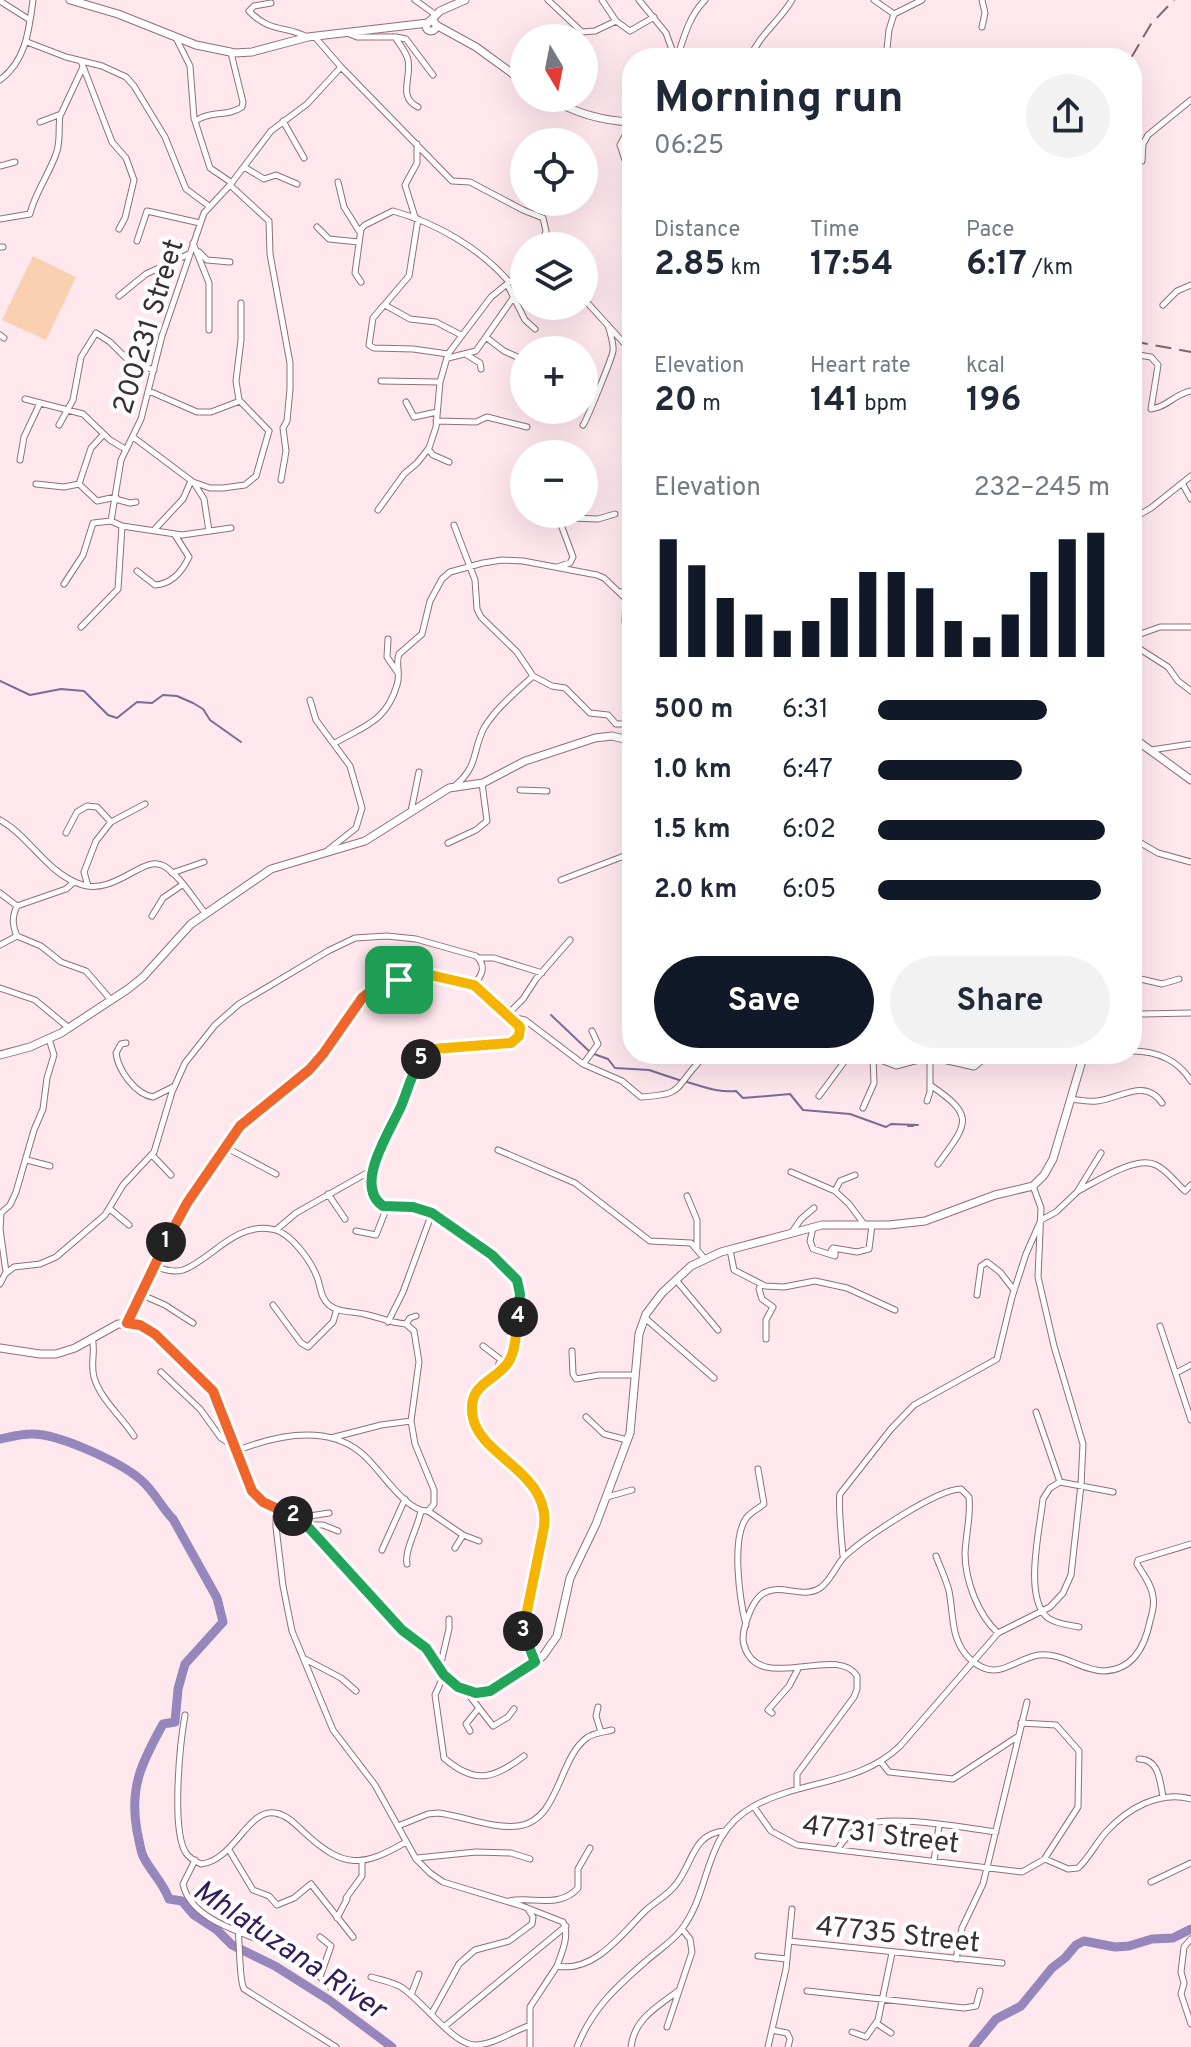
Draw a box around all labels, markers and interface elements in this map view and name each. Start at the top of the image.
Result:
north arrow [510,24,598,112]
map controls [510,24,598,528]
text: Morning run [654,72,904,128]
button: share [1026,74,1110,158]
button: locate [510,128,598,216]
text: 06:25 [654,130,724,163]
text: Distance [654,217,740,244]
text: Time [810,217,859,244]
text: Pace [966,217,1014,244]
button: layers [510,232,598,320]
street label: 200231 Street [106,235,194,419]
text: 2.85 [654,244,725,287]
text: 17:54 [810,244,893,287]
text: 6:17 [966,244,1027,287]
text: km [725,255,761,282]
text: /km [1027,255,1073,282]
button: + [510,336,598,424]
text: Elevation [654,353,744,380]
text: Heart rate [810,353,911,380]
text: kcal [966,353,1005,380]
text: 20 [654,380,697,423]
text: 141 [810,380,859,423]
text: 196 [966,380,1021,423]
text: m [697,391,721,418]
text: bpm [859,391,907,418]
button: − [510,440,598,528]
text: Elevation [654,472,761,505]
text: 232–245 m [974,472,1110,505]
text: 500 m [654,694,733,727]
text: 6:31 [782,694,829,727]
text: 1.0 km [654,754,732,787]
text: 6:47 [782,754,833,787]
text: 1.5 km [654,814,731,847]
text: 6:02 [782,814,836,847]
text: 2.0 km [654,874,737,907]
text: 6:05 [782,874,836,907]
pin [365,946,433,1014]
button: Save [654,956,874,1048]
button: Share [890,956,1110,1048]
icon: arrive [377,958,421,1002]
pin: 5 [401,1039,441,1079]
text: 5 [414,1045,428,1072]
pin: 1 [146,1222,186,1262]
text: 1 [162,1228,170,1255]
pin: 4 [498,1297,538,1337]
text: 4 [511,1303,525,1330]
pin: 2 [273,1496,313,1536]
text: 2 [286,1502,300,1529]
pin: 3 [503,1611,543,1651]
text: 3 [516,1617,530,1644]
street label: 47731 Street [800,1808,961,1863]
water label: Mhlatuzana River [185,1873,394,2031]
street label: 47735 Street [814,1909,982,1962]

